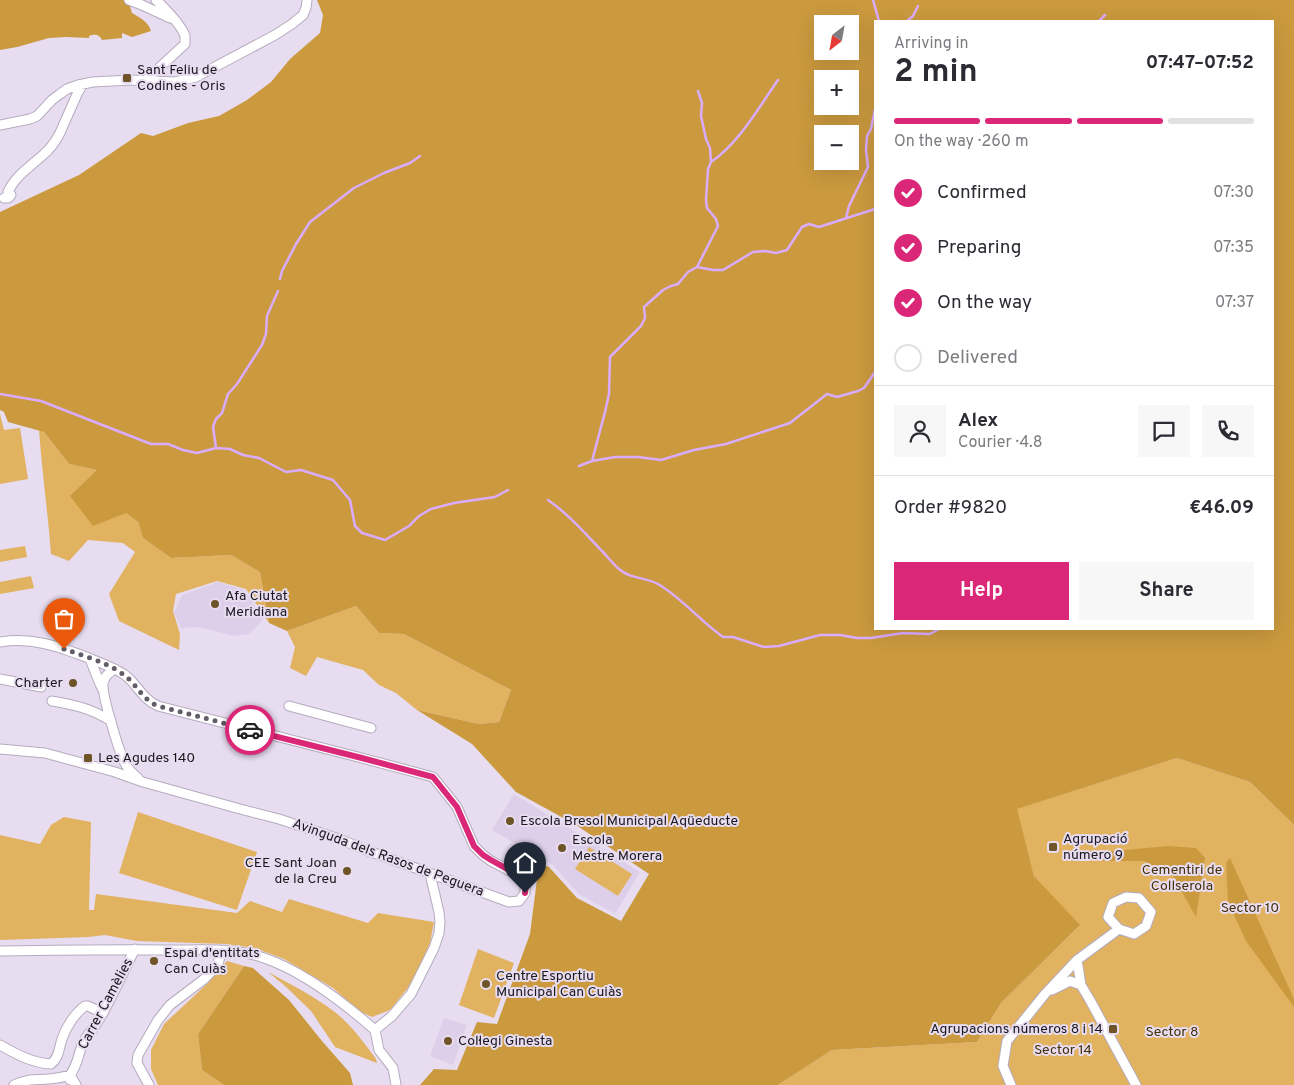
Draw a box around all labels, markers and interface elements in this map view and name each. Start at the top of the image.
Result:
north arrow [814,15,859,60]
map controls [814,15,859,170]
text: Arriving in [894,34,969,54]
text: 07:47–07:52 [1146,51,1254,75]
text: 2 min [894,53,978,93]
place label: Sant Feliu de Codines - Oris [137,62,226,95]
button: + [814,70,859,115]
marker: Sant Feliu de Codines - Oris [121,72,133,84]
button: − [814,125,859,170]
text: On the way · 260 m [894,132,1028,152]
icon: check [894,179,922,207]
text: Confirmed [937,181,1027,205]
text: 07:30 [1213,183,1254,203]
icon: check [894,234,922,262]
text: Preparing [937,236,1021,260]
text: 07:35 [1213,238,1254,258]
icon: check [894,289,922,317]
text: On the way [937,291,1032,315]
text: 07:37 [1215,293,1254,313]
text: Delivered [937,346,1018,370]
button: person [894,405,946,457]
button: chat [1138,405,1190,457]
button: phone [1202,405,1254,457]
text: Alex [958,409,998,433]
text: Courier · 4.8 [958,433,1042,453]
text: Order #9820 [894,496,1007,520]
text: €46.09 [1189,496,1254,520]
button: Help [894,562,1069,620]
button: Share [1079,562,1254,620]
place label: Afa Ciutat Meridiana [225,588,288,621]
pin [43,598,85,649]
marker: Afa Ciutat Meridiana [209,598,221,610]
icon: bag [50,605,78,633]
place label: Charter [15,675,64,692]
marker: Charter [67,677,79,689]
courier [225,705,275,755]
icon: car [236,716,264,744]
place label: Les Agudes 140 [98,750,195,767]
marker: Les Agudes 140 [82,752,94,764]
place label: Escola Bresol Municipal Aqüeducte [520,813,738,830]
street label: Avinguda dels Rasos de Peguera [290,815,486,901]
marker: Escola Bresol Municipal Aqüeducte [504,815,516,827]
place label: Agrupació número 9 [1063,831,1128,864]
place label: Escola Mestre Morera [572,832,662,865]
marker: Agrupació número 9 [1047,841,1059,853]
pin [504,842,546,893]
marker: Escola Mestre Morera [556,842,568,854]
icon: home [511,849,539,877]
place label: CEE Sant Joan de la Creu [245,855,337,888]
park label: Cementiri de Collserola [1142,862,1222,895]
marker: CEE Sant Joan de la Creu [341,865,353,877]
park label: Sector 10 [1221,900,1279,917]
place label: Espai d'entitats Can Cuiàs [164,945,260,978]
street label: Carrer Camèlies [75,955,137,1053]
marker: Espai d'entitats Can Cuiàs [148,955,160,967]
place label: Centre Esportiu Municipal Can Cuiàs [496,968,622,1001]
marker: Centre Esportiu Municipal Can Cuiàs [480,978,492,990]
place label: Agrupacions números 8 i 14 [930,1021,1103,1038]
marker: Agrupacions números 8 i 14 [1107,1023,1119,1035]
park label: Sector 8 [1146,1024,1198,1041]
place label: Col·legi Ginesta [458,1033,552,1050]
marker: Col·legi Ginesta [442,1035,454,1047]
park label: Sector 14 [1034,1042,1092,1059]

